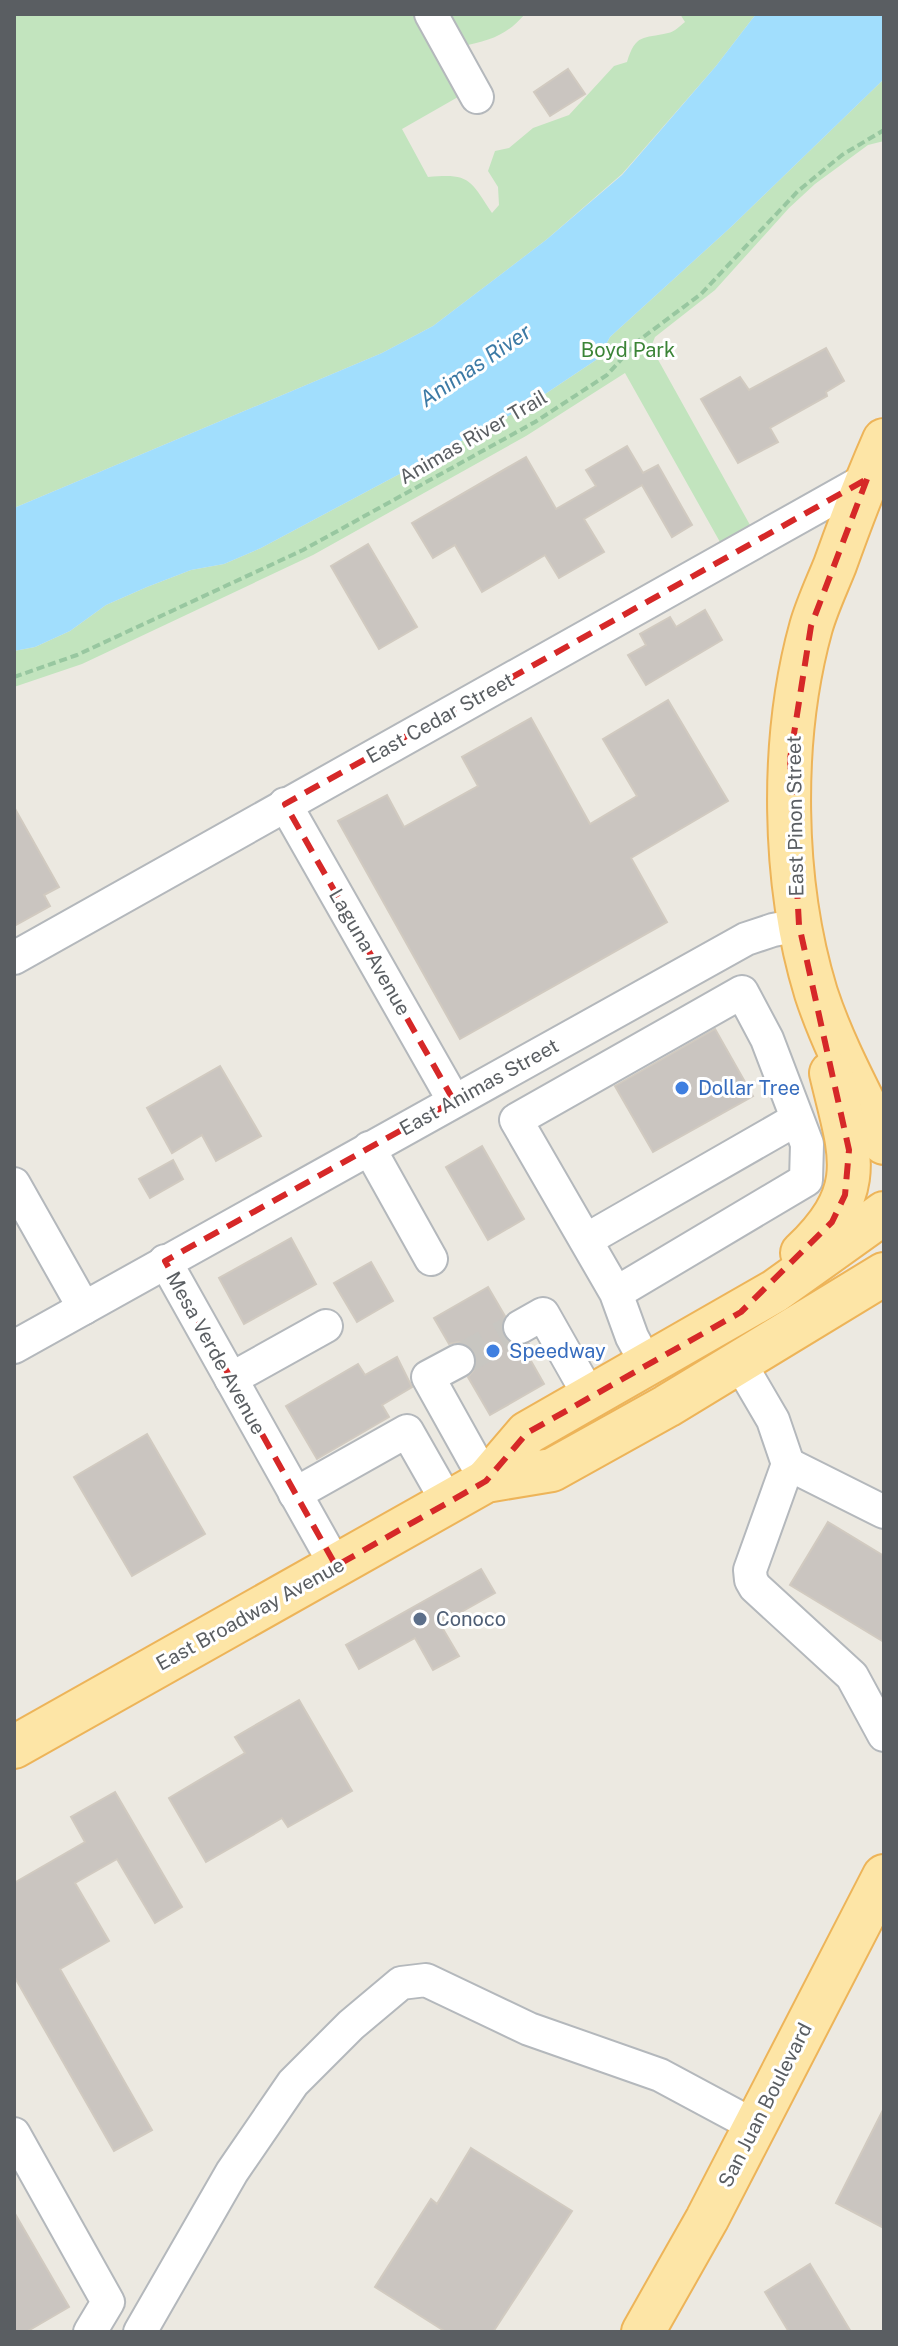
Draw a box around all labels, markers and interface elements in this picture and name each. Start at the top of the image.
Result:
water label: Animas River [414,318,536,412]
park label: Boyd Park [581,338,675,362]
street label: Animas River Trail [395,385,551,489]
street label: East Cedar Street [362,668,518,768]
street label: East Pinon Street [782,735,808,897]
street label: Laguna Avenue [324,884,416,1020]
street label: East Animas Street [395,1033,563,1141]
place label: Dollar Tree [698,1076,800,1100]
marker: Dollar Tree [673,1079,691,1097]
street label: Mesa Verde Avenue [161,1267,271,1439]
place label: Speedway [509,1339,606,1363]
marker: Speedway [484,1342,502,1360]
street label: East Broadway Avenue [152,1552,348,1676]
place label: Conoco [436,1607,506,1631]
marker: Conoco [411,1610,429,1628]
street label: San Juan Boulevard [713,2019,817,2191]

